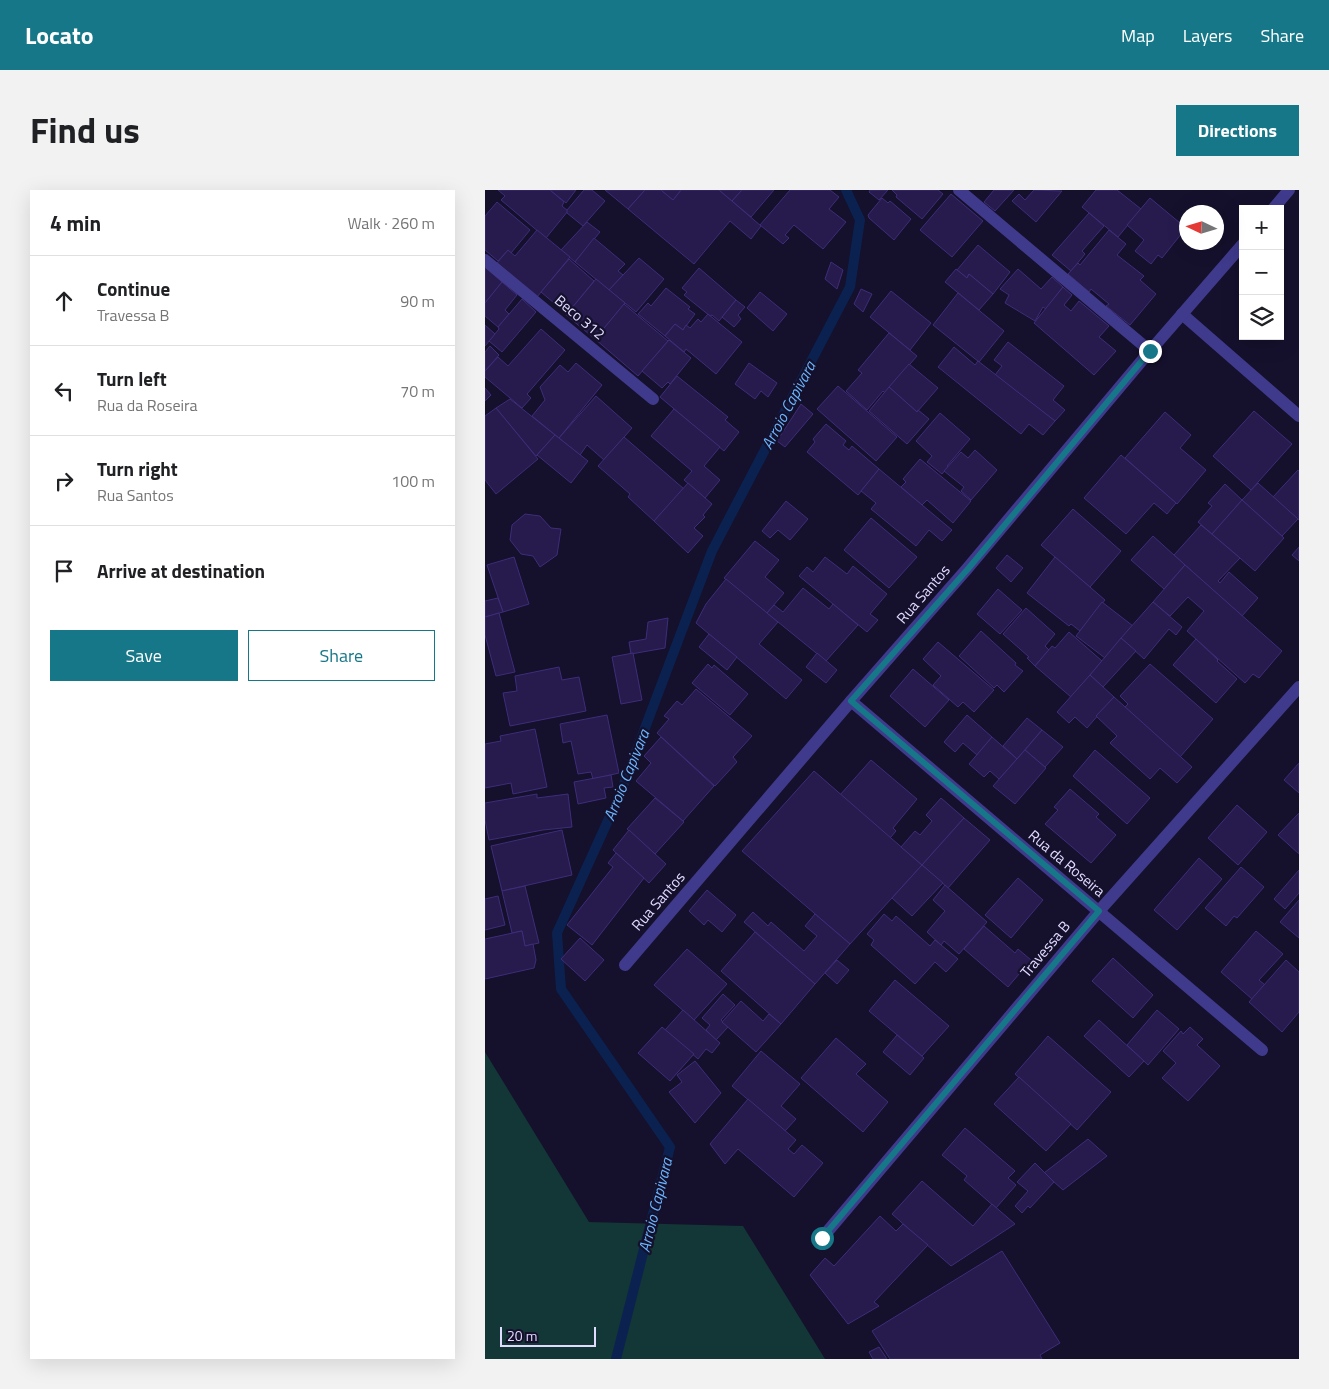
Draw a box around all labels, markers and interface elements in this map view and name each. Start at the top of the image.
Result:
text: Locato [25,17,94,53]
text: Map [1121,22,1155,49]
text: Layers [1183,22,1232,49]
text: Share [1260,22,1304,49]
text: Find us [30,103,140,157]
button: Directions [1176,105,1299,156]
north arrow [1179,205,1224,250]
map controls [1239,205,1284,340]
button: + [1239,205,1284,250]
text: 4 min [50,207,101,239]
text: Walk · 260 m [347,211,435,235]
button: − [1239,250,1284,295]
text: Continue [97,274,170,303]
icon: ahead [50,287,78,315]
text: 90 m [400,289,435,313]
street label: Beco 312 [550,289,610,345]
button: layers [1239,295,1284,340]
text: Travessa B [97,303,169,327]
route end [1139,340,1162,363]
water label: Arroio Capivara [755,356,822,453]
text: Turn left [97,364,167,393]
icon: left [50,377,78,405]
text: 70 m [400,379,435,403]
text: Rua da Roseira [97,393,198,417]
text: Turn right [97,454,178,483]
icon: right [50,467,78,495]
text: 100 m [391,469,435,493]
text: Rua Santos [97,483,174,507]
text: Arrive at destination [97,556,265,585]
icon: arrive [50,557,78,585]
street label: Rua Santos [891,559,955,629]
button: Save [50,630,238,681]
button: Share [248,630,435,681]
water label: Arroio Capivara [597,725,656,824]
street label: Rua da Roseira [1023,824,1111,902]
street label: Rua Santos [626,866,690,936]
street label: Travessa B [1014,916,1076,982]
water label: Arroio Capivara [632,1154,679,1255]
route start [811,1227,834,1250]
scale bar [500,1324,596,1347]
text: 20 m [507,1325,537,1346]

